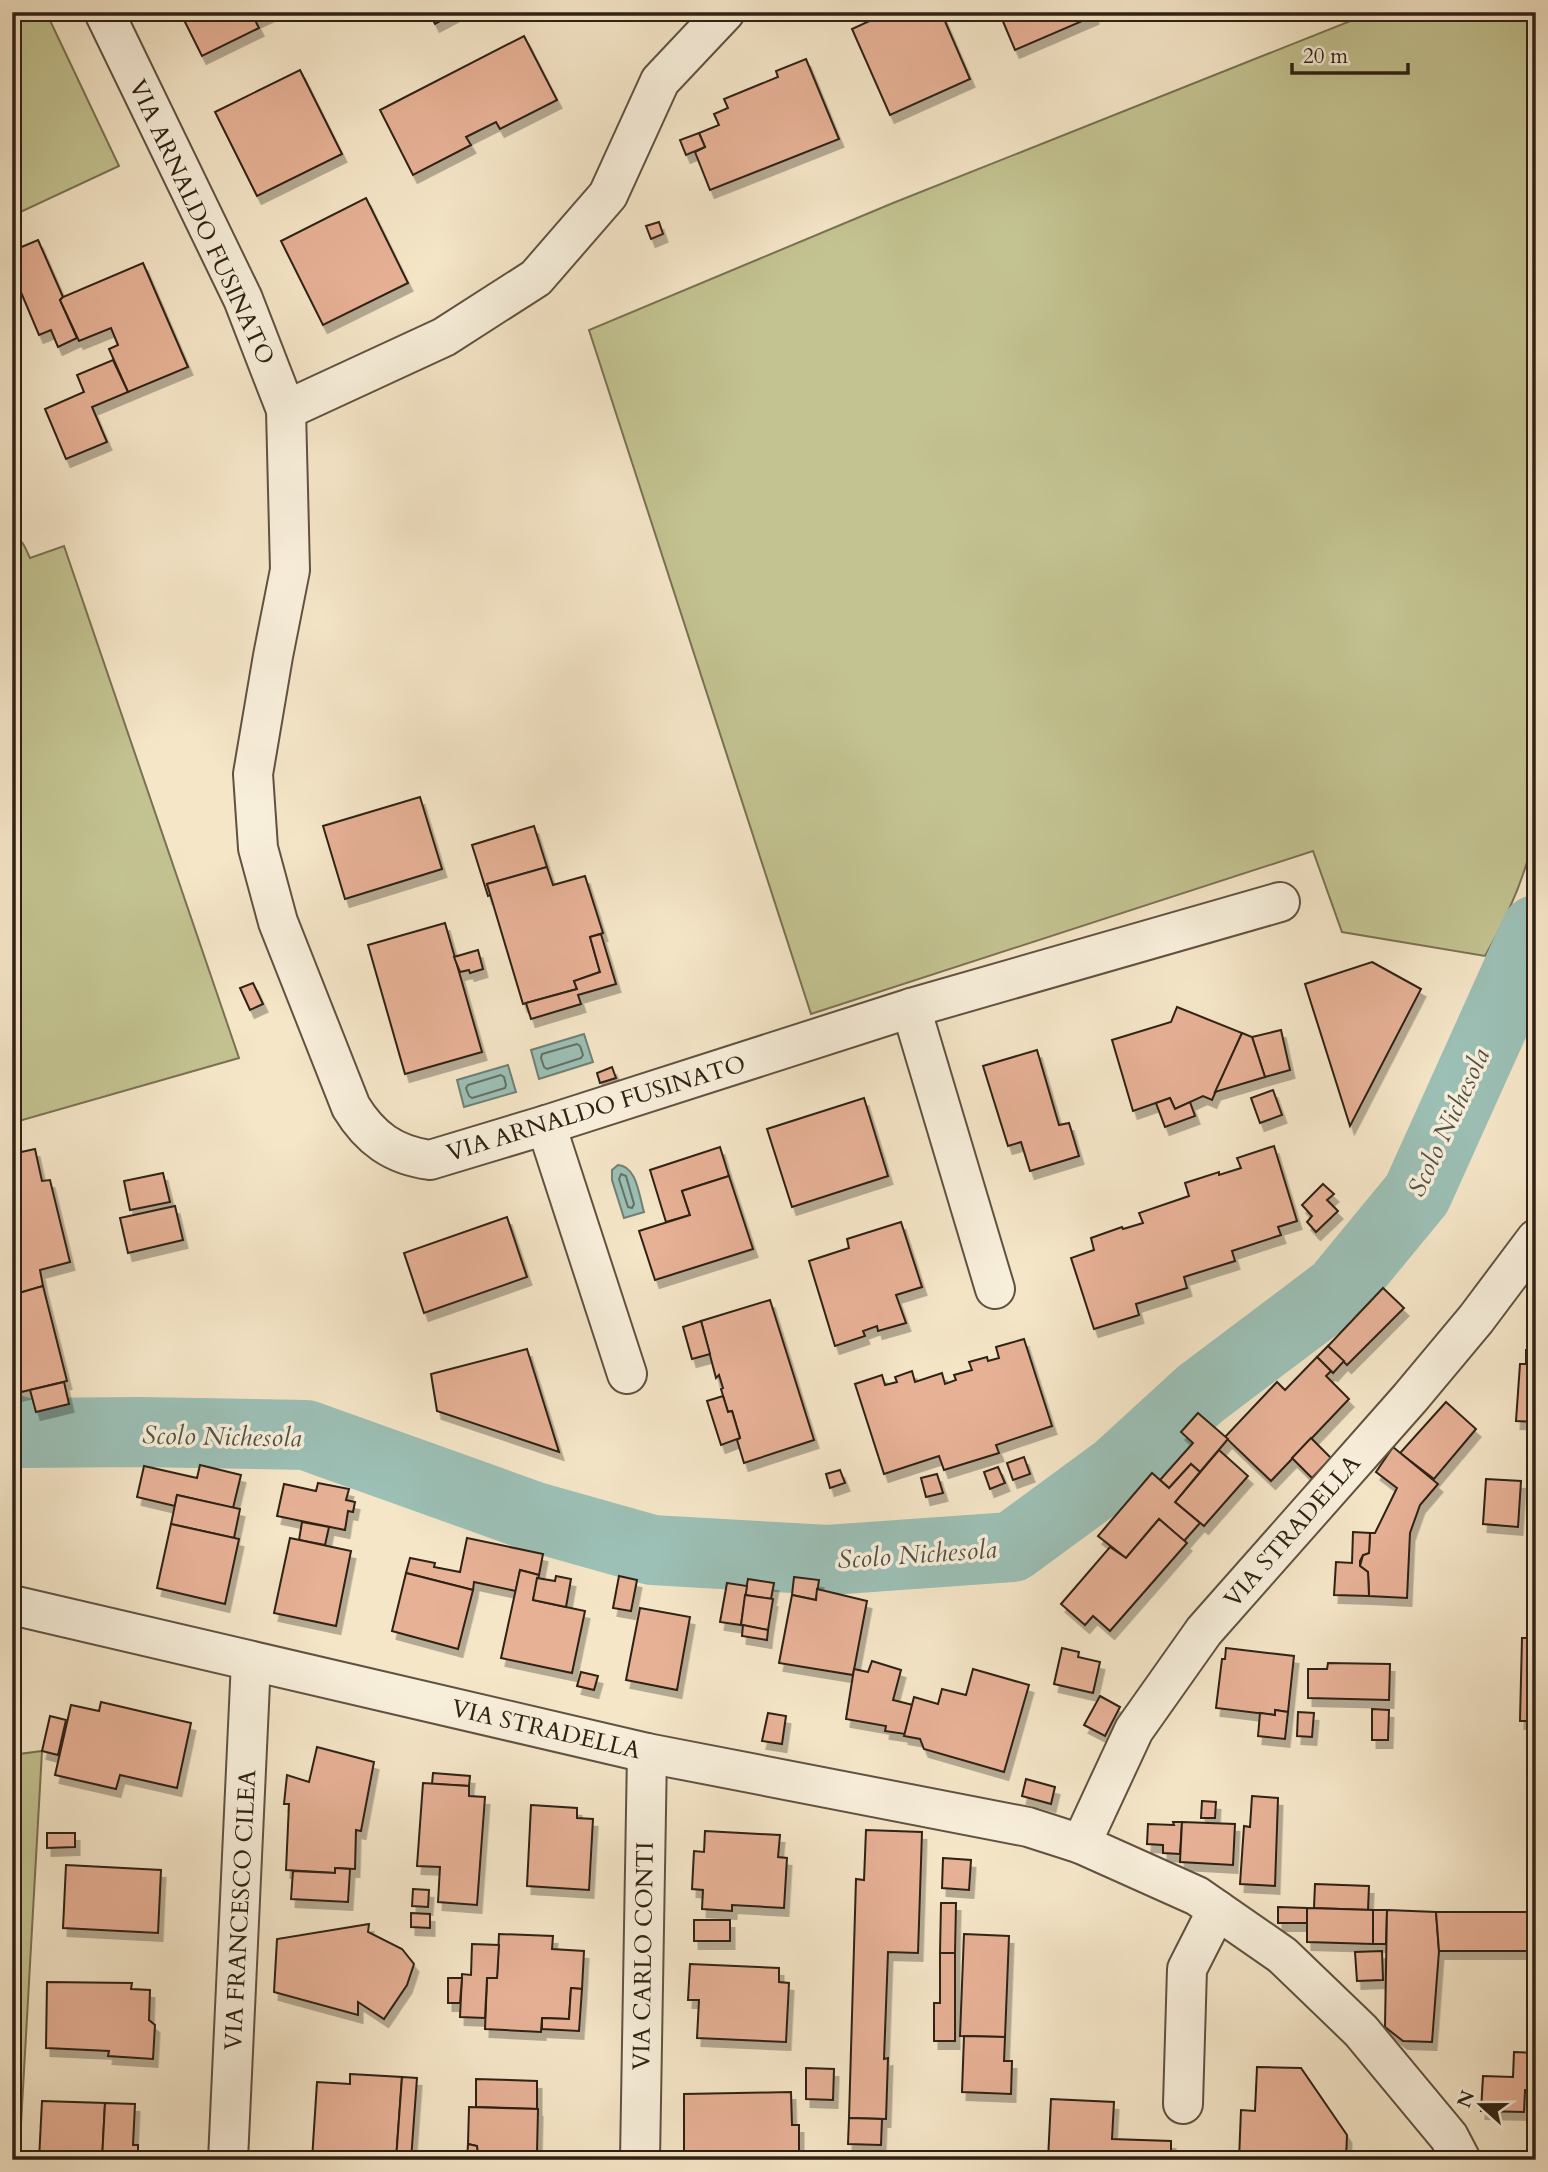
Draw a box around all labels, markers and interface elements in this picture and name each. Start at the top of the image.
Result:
scale bar [1292,32,1408,76]
text: 20 m [1303,42,1348,71]
street label: VIA ARNALDO FUSINATO [121,74,282,370]
water label: Scolo Nichesola [1399,1042,1498,1202]
street label: VIA ARNALDO FUSINATO [443,1047,750,1170]
water label: Scolo Nichesola [142,1418,302,1455]
street label: VIA STRADELLA [1217,1447,1369,1615]
water label: Scolo Nichesola [836,1531,998,1578]
street label: VIA STRADELLA [448,1692,645,1767]
street label: VIA FRANCESCO CILEA [217,1768,264,2051]
street label: VIA CARLO CONTI [625,1842,662,2071]
north arrow [1446,2070,1516,2140]
text: N [1451,2086,1481,2112]

